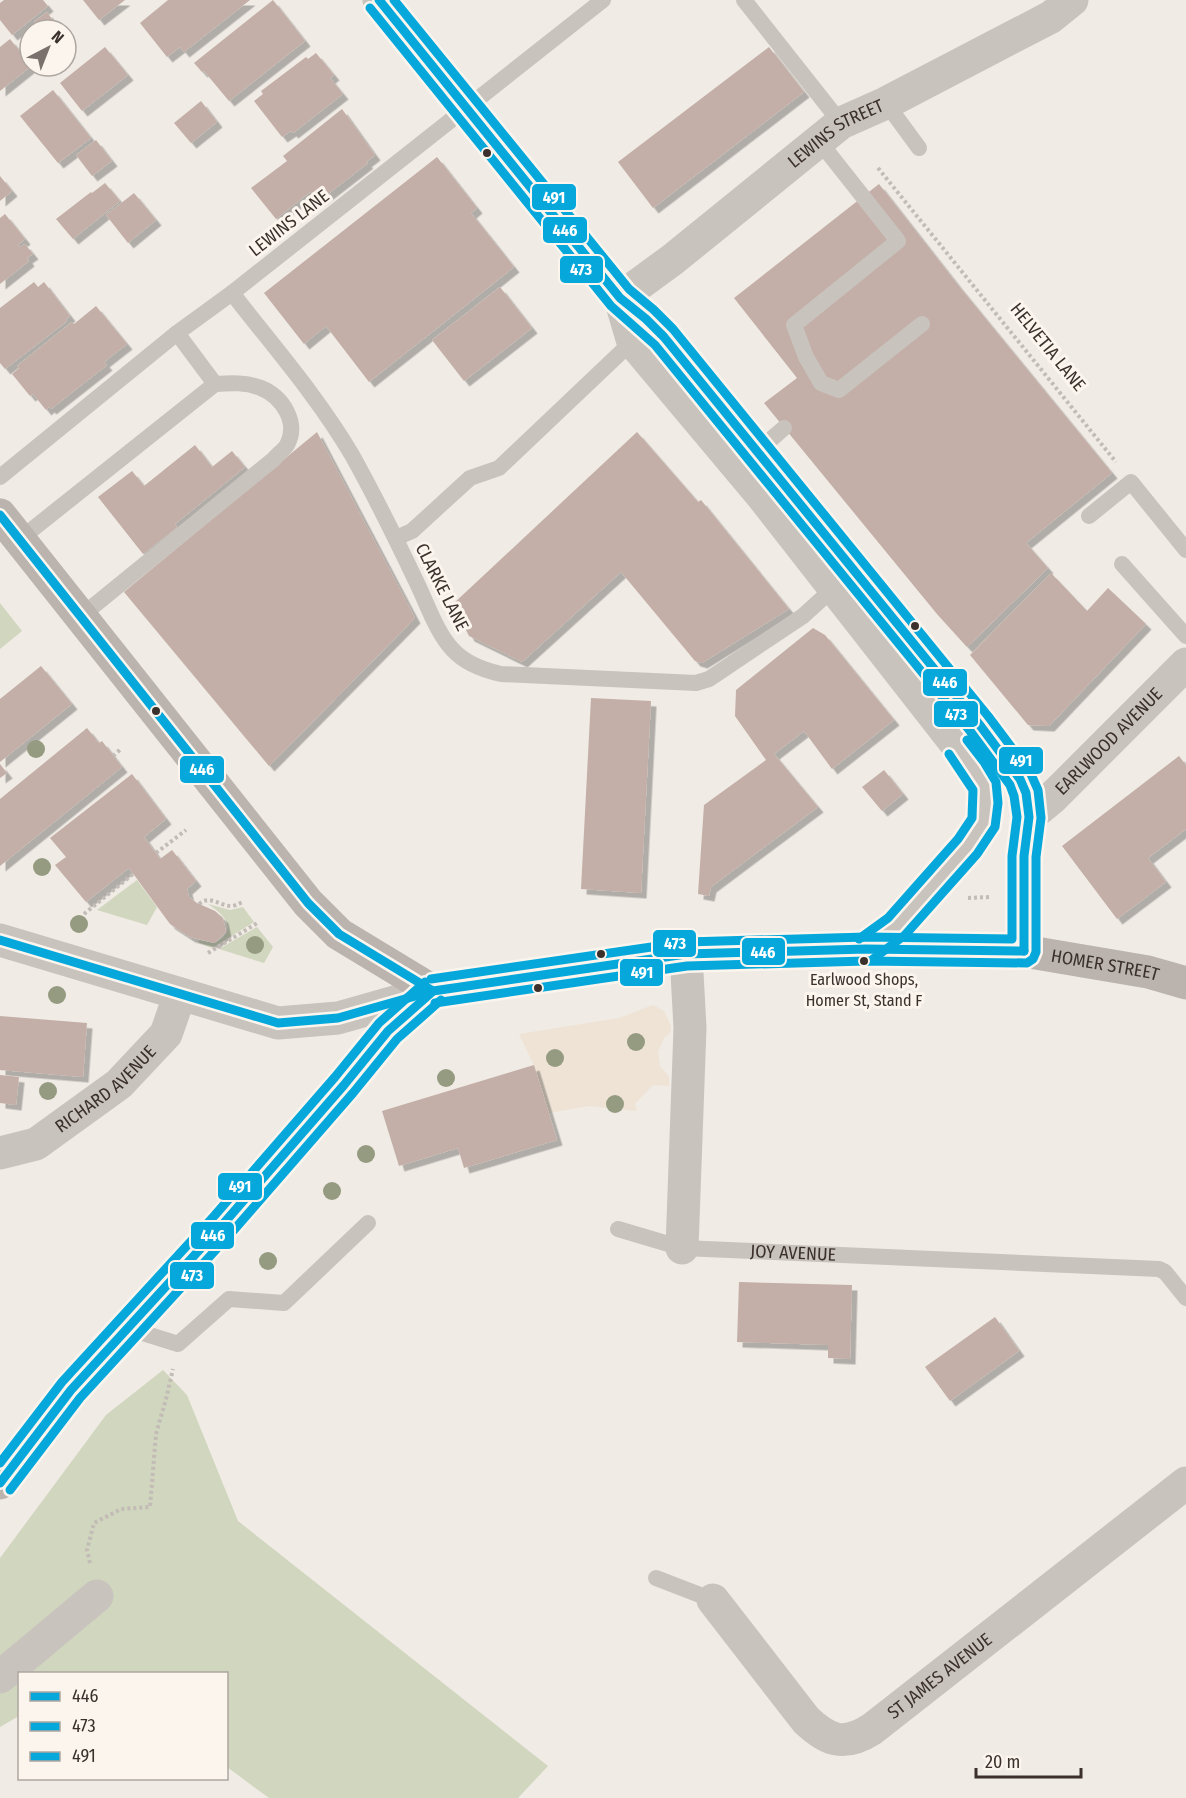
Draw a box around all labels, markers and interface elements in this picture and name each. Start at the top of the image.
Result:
north arrow [18,18,78,78]
text: N [48,27,68,47]
street label: LEWINS STREET [783,94,888,173]
unlabelled marker [481,147,493,159]
line badge: 491 [531,183,577,211]
street label: LEWINS LANE [245,185,333,261]
text: 491 [543,188,565,207]
line badge: 446 [542,216,588,244]
text: 446 [553,221,577,240]
line badge: 473 [559,255,604,284]
text: 473 [570,260,593,279]
street label: HELVETIA LANE [1006,298,1090,396]
street label: CLARKE LANE [411,540,473,634]
unlabelled marker [909,620,921,632]
line badge: 446 [922,668,968,697]
text: 446 [933,673,957,692]
street label: EARLWOOD AVENUE [1050,683,1167,800]
line badge: 473 [933,700,979,728]
unlabelled marker [150,705,162,717]
text: 473 [945,705,968,724]
line badge: 491 [998,746,1044,775]
text: 491 [1010,751,1032,770]
line badge: 446 [179,755,225,784]
text: 446 [190,760,214,779]
line badge: 473 [652,929,697,958]
text: 473 [664,934,687,953]
line badge: 446 [741,937,786,966]
text: 446 [751,943,775,962]
street label: HOMER STREET [1049,945,1162,986]
unlabelled marker [595,948,607,960]
marker: Earlwood Shops, Homer St, Stand F [858,955,870,967]
line badge: 491 [619,958,664,987]
text: 491 [631,963,653,982]
place label: Earlwood Shops, Homer St, Stand F [806,970,922,1010]
unlabelled marker [532,982,544,994]
street label: RICHARD AVENUE [51,1041,161,1138]
line badge: 491 [217,1172,263,1201]
text: 491 [229,1177,251,1196]
line badge: 446 [190,1221,235,1250]
text: 446 [201,1226,225,1245]
street label: JOY AVENUE [750,1240,836,1266]
line badge: 473 [169,1261,215,1290]
text: 473 [181,1266,204,1285]
street label: ST JAMES AVENUE [883,1628,996,1724]
legend [18,1672,228,1780]
text: 446 [72,1685,98,1707]
text: 473 [72,1715,96,1737]
scale bar [976,1741,1081,1779]
text: 491 [72,1745,96,1767]
text: 20 m [985,1751,1020,1773]

